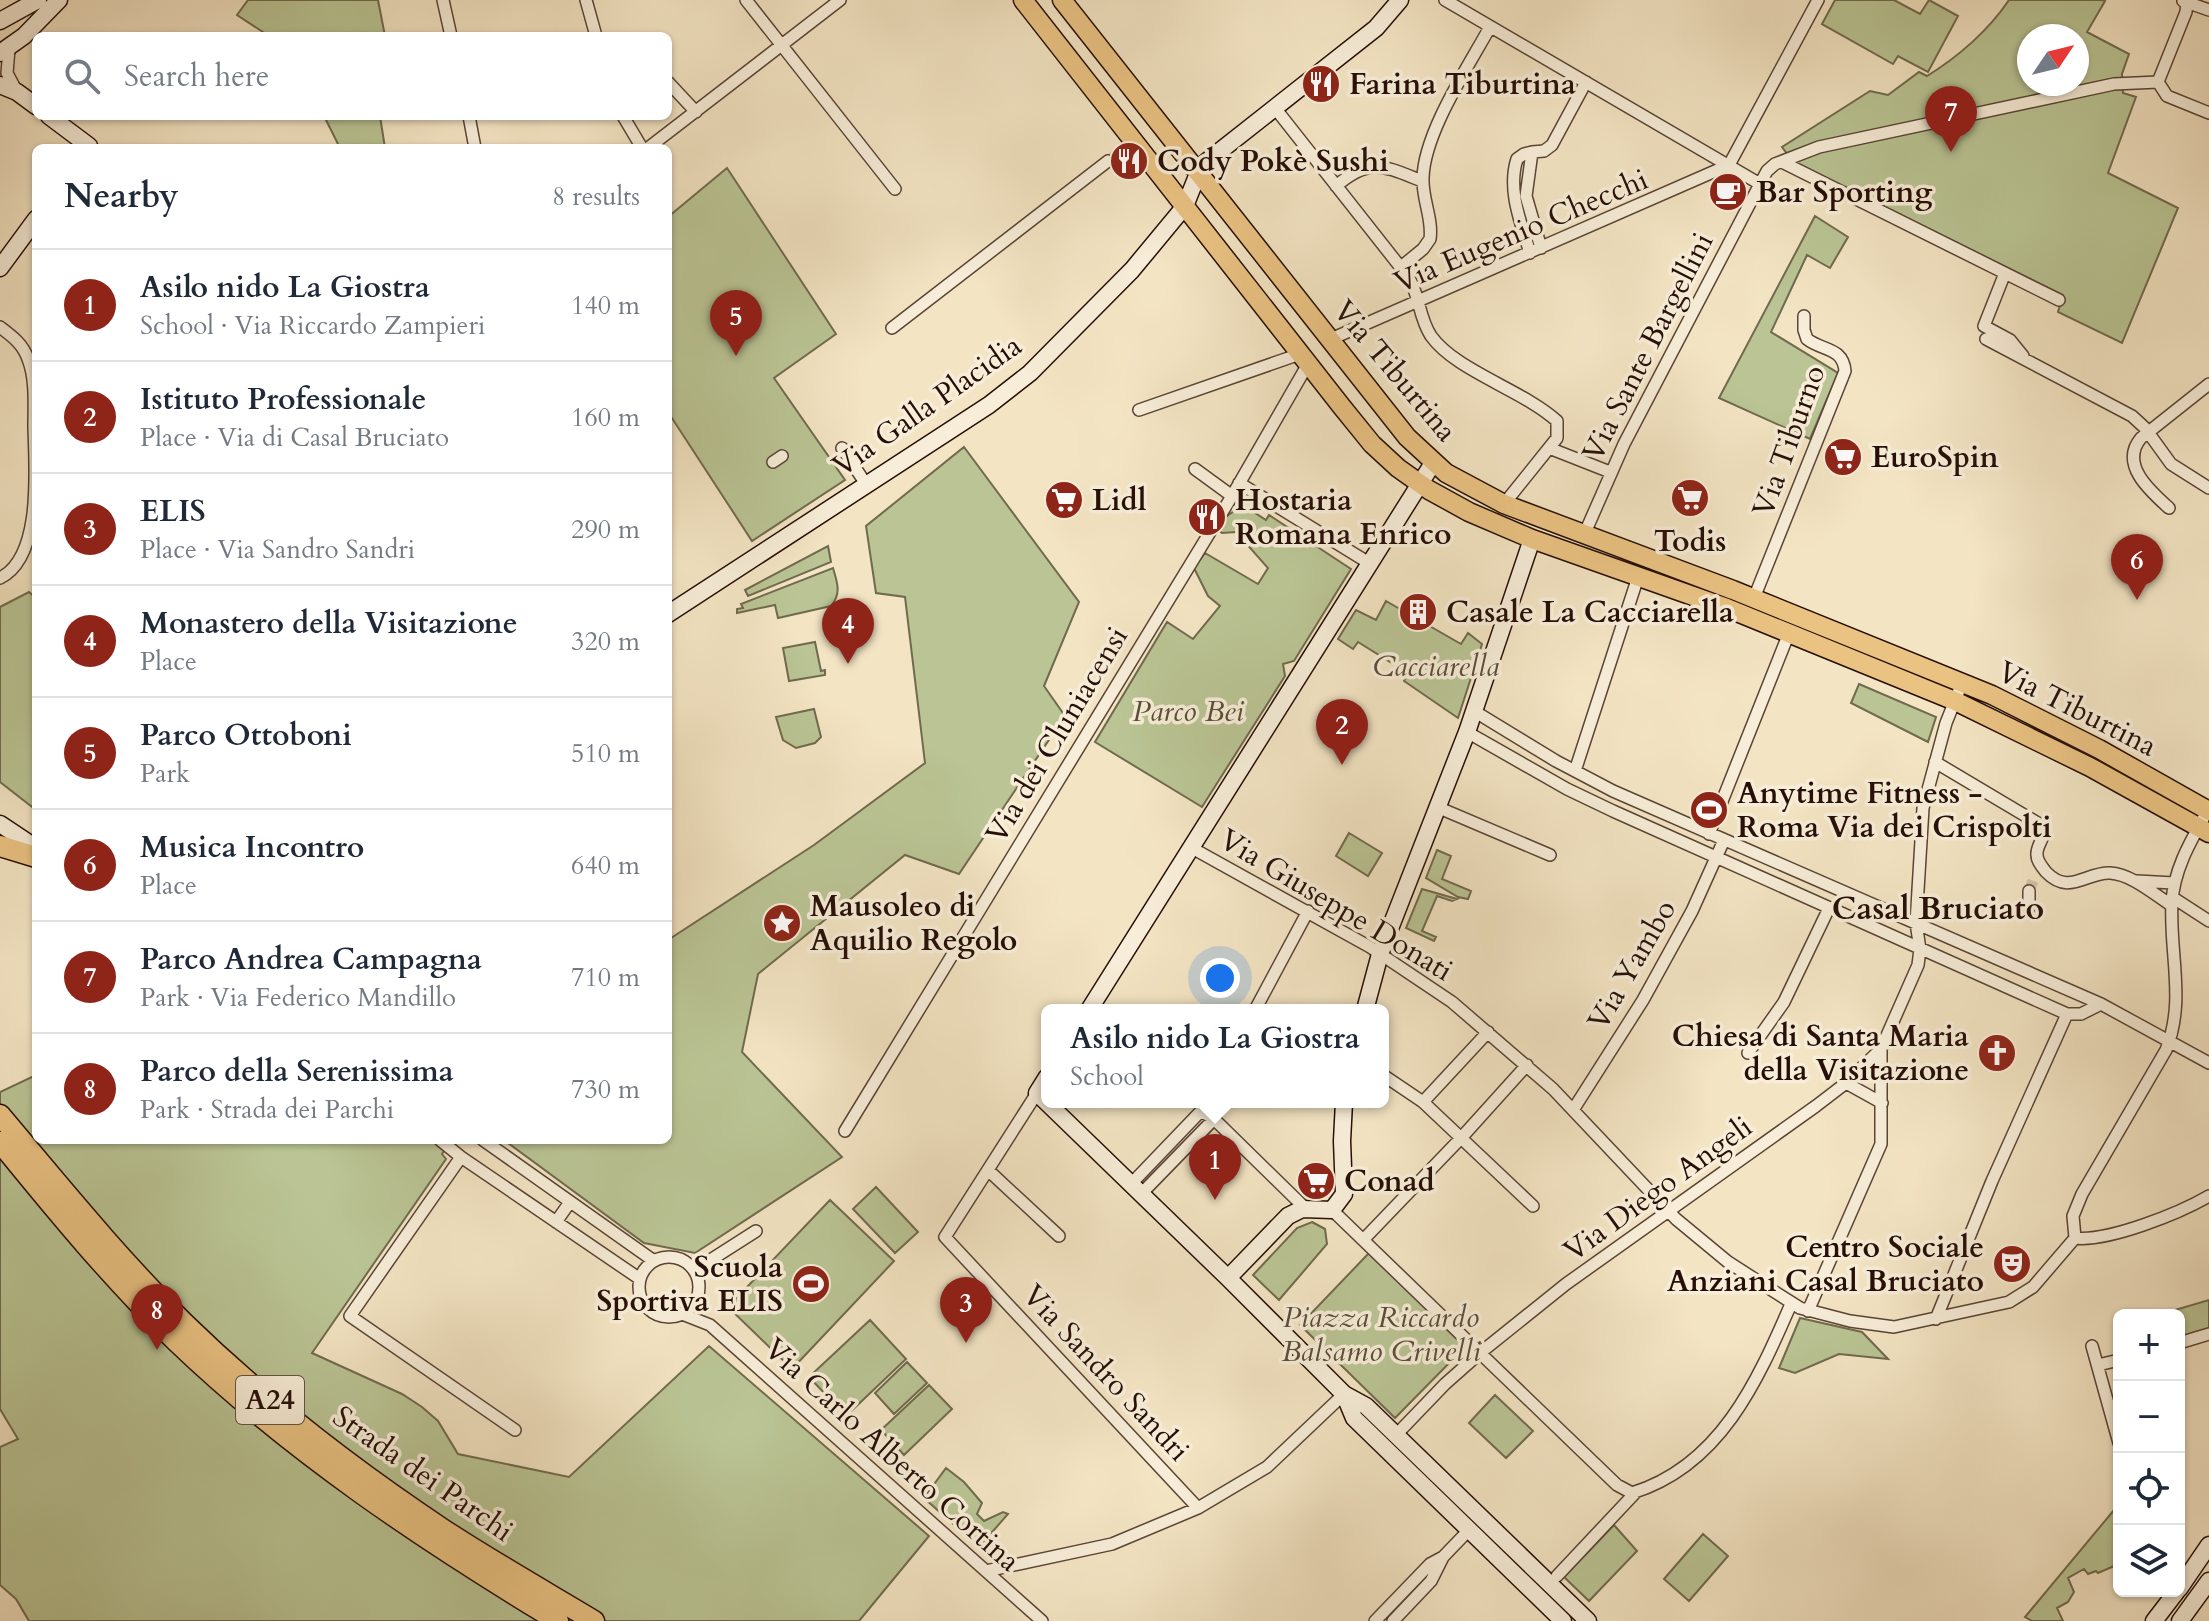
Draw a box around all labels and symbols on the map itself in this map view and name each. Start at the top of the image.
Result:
north arrow [2017,24,2089,96]
restaurant icon: Farina Tiburtina [1300,63,1342,105]
place label: Farina Tiburtina [1349,64,1576,105]
pin: 7 [1925,86,1977,152]
restaurant icon: Cody Pokè Sushi [1108,140,1150,182]
place label: Cody Pokè Sushi [1157,141,1389,182]
street label: Via Eugenio Checchi [1388,159,1654,303]
cafe icon: Bar Sporting [1707,171,1749,213]
place label: Bar Sporting [1756,172,1932,213]
street label: Via Sante Bargellini [1573,226,1723,468]
pin: 5 [710,290,762,356]
street label: Via Tiburtina [1324,291,1466,451]
street label: Via Galla Placidia [824,325,1030,487]
street label: Via Tiburno [1743,359,1835,523]
supermarket icon: EuroSpin [1822,436,1864,478]
place label: EuroSpin [1871,437,1999,478]
supermarket icon: Todis [1669,477,1711,519]
supermarket icon: Lidl [1043,479,1085,521]
place label: Lidl [1092,480,1147,521]
place label: Hostaria Romana Enrico [1235,480,1451,555]
restaurant icon: Hostaria Romana Enrico [1186,496,1228,538]
place label: Todis [1654,521,1726,562]
pin: 6 [2111,534,2163,600]
building icon: Casale La Cacciarella [1397,591,1439,633]
place label: Casale La Cacciarella [1446,592,1734,633]
pin: 4 [822,598,874,664]
street label: Via dei Cluniacensi [976,619,1138,851]
park label: Cacciarella [1372,646,1500,687]
street label: Via Tiburtina [1990,651,2164,767]
park label: Parco Bei [1132,691,1245,732]
pin: 2 [1316,699,1368,765]
place label: Anytime Fitness - Roma Via dei Crispolti [1737,773,2052,848]
sports icon: Anytime Fitness - Roma Via dei Crispolti [1688,789,1730,831]
street label: Via Giuseppe Donati [1211,819,1461,991]
place label: Mausoleo di Aquilio Regolo [810,886,1017,961]
district label: Casal Bruciato [1832,887,2044,931]
street label: Via Yambo [1578,892,1686,1038]
place icon: Mausoleo di Aquilio Regolo [761,902,803,944]
your location [1200,958,1240,998]
place label: Chiesa di Santa Maria della Visitazione [1672,1016,1969,1091]
church icon: Chiesa di Santa Maria della Visitazione [1976,1032,2018,1074]
street label: Via Diego Angeli [1555,1107,1761,1271]
pin: 1 [1189,1134,1241,1200]
supermarket icon: Conad [1295,1160,1337,1202]
place label: Conad [1344,1161,1435,1202]
place label: Centro Sociale Anziani Casal Bruciato [1667,1227,1984,1302]
theatre icon: Centro Sociale Anziani Casal Bruciato [1991,1243,2033,1285]
place label: Scuola Sportiva ELIS [596,1247,783,1322]
sports icon: Scuola Sportiva ELIS [790,1263,832,1305]
street label: Via Sandro Sandri [1013,1276,1199,1470]
pin: 3 [940,1277,992,1343]
pin: 8 [131,1284,183,1350]
park label: Piazza Riccardo Balsamo Crivelli [1281,1297,1481,1372]
street label: Via Carlo Alberto Cortina [755,1329,1029,1581]
road number: A24 [236,1376,304,1424]
street label: Strada dei Parchi [325,1396,521,1552]

